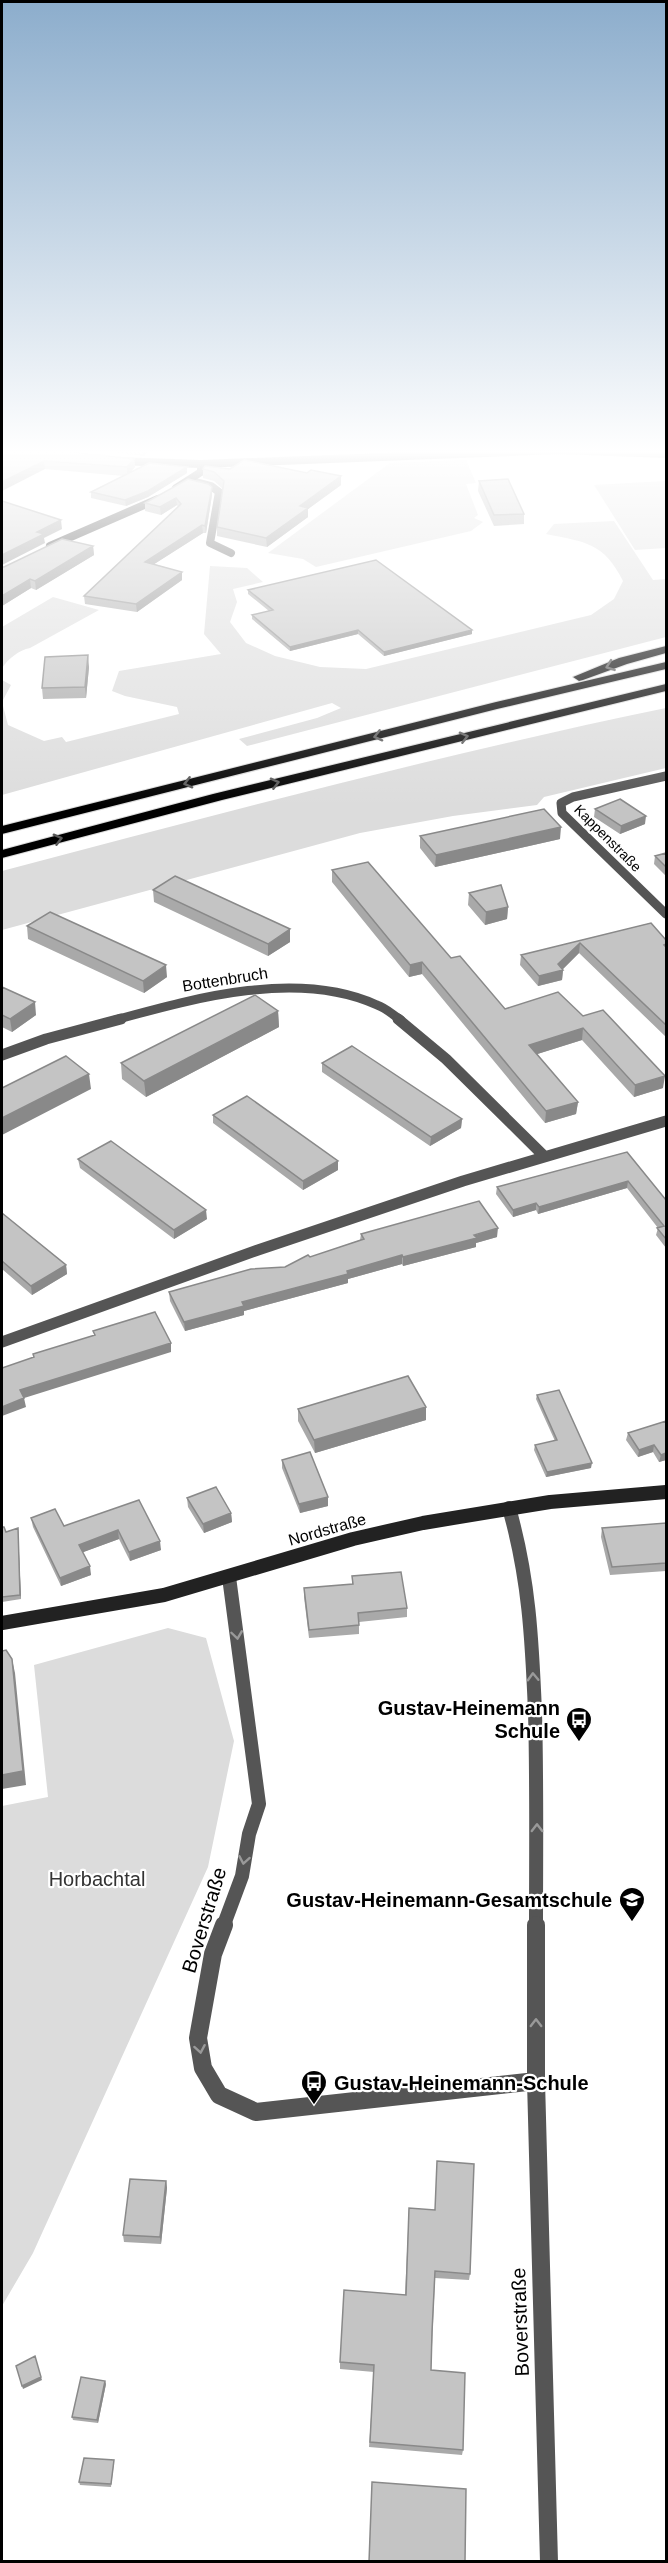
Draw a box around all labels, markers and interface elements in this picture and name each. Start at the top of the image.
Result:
one-way arrow [605,658,616,671]
one-way arrow [373,728,383,741]
one-way arrow [459,731,469,744]
one-way arrow [184,775,194,788]
one-way arrow [270,777,280,790]
street label: Kappenstraße [571,801,645,875]
one-way arrow [53,833,63,846]
street label: Bottenbruch [181,964,269,995]
street label: Nordstraße [286,1510,368,1549]
one-way arrow [230,1630,242,1639]
one-way arrow [527,1672,540,1681]
place label: Gustav-Heinemann Schule [378,1697,560,1742]
bus stop icon: Gustav-Heinemann Schule [564,1705,594,1743]
one-way arrow [531,1823,543,1832]
one-way arrow [238,1855,251,1865]
street label: Boverstraße [178,1865,230,1975]
park label: Horbachtal [49,1868,145,1890]
school or university icon: Gustav-Heinemann-Gesamtschule [617,1885,647,1923]
place label: Gustav-Heinemann-Gesamtschule [286,1889,612,1911]
one-way arrow [530,2018,542,2027]
one-way arrow [193,2044,205,2053]
bus stop icon: Gustav-Heinemann-Schule [299,2068,329,2106]
place label: Gustav-Heinemann-Schule [334,2072,589,2094]
street label: Boverstraße [507,2267,533,2377]

